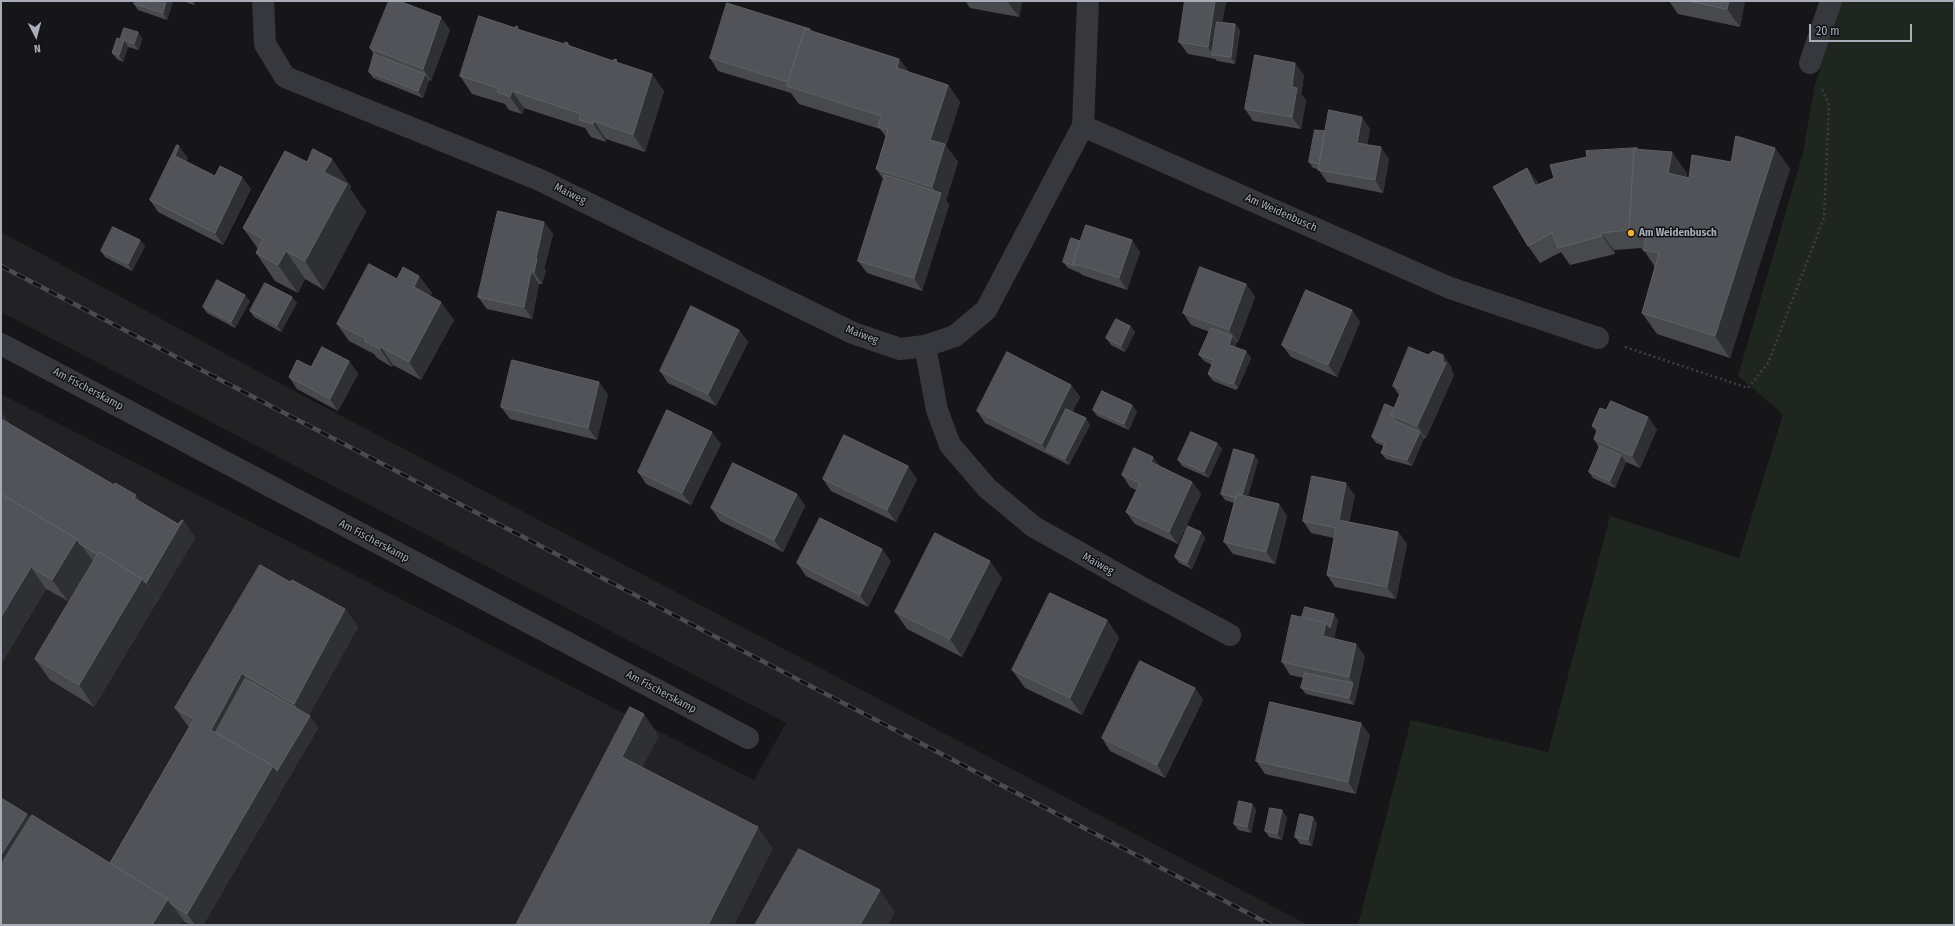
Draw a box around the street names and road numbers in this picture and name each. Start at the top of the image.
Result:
street label: Maiweg [552,181,588,207]
street label: Am Weidenbusch [1243,191,1319,235]
street label: Maiweg [844,323,880,347]
street label: Am Fischerskamp [51,365,125,413]
street label: Am Fischerskamp [337,517,411,565]
street label: Maiweg [1080,550,1116,578]
street label: Am Fischerskamp [624,668,698,716]

